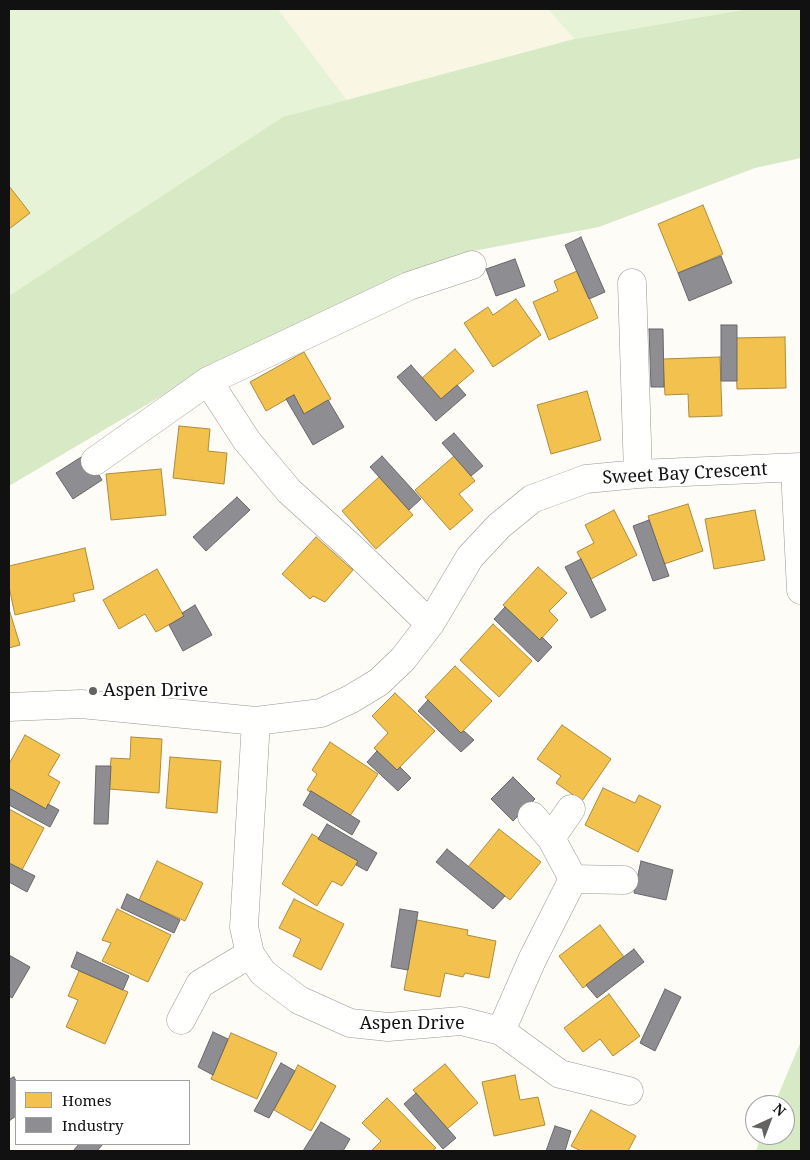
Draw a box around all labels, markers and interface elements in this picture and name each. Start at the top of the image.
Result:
street label: Sweet Bay Crescent [602,459,768,489]
place label: Aspen Drive [103,680,208,702]
marker: Aspen Drive [87,685,99,697]
street label: Aspen Drive [359,1013,465,1035]
legend [15,1080,190,1145]
text: Homes [62,1090,112,1110]
north arrow [745,1095,795,1145]
text: N [769,1099,790,1120]
text: Industry [62,1115,124,1135]

